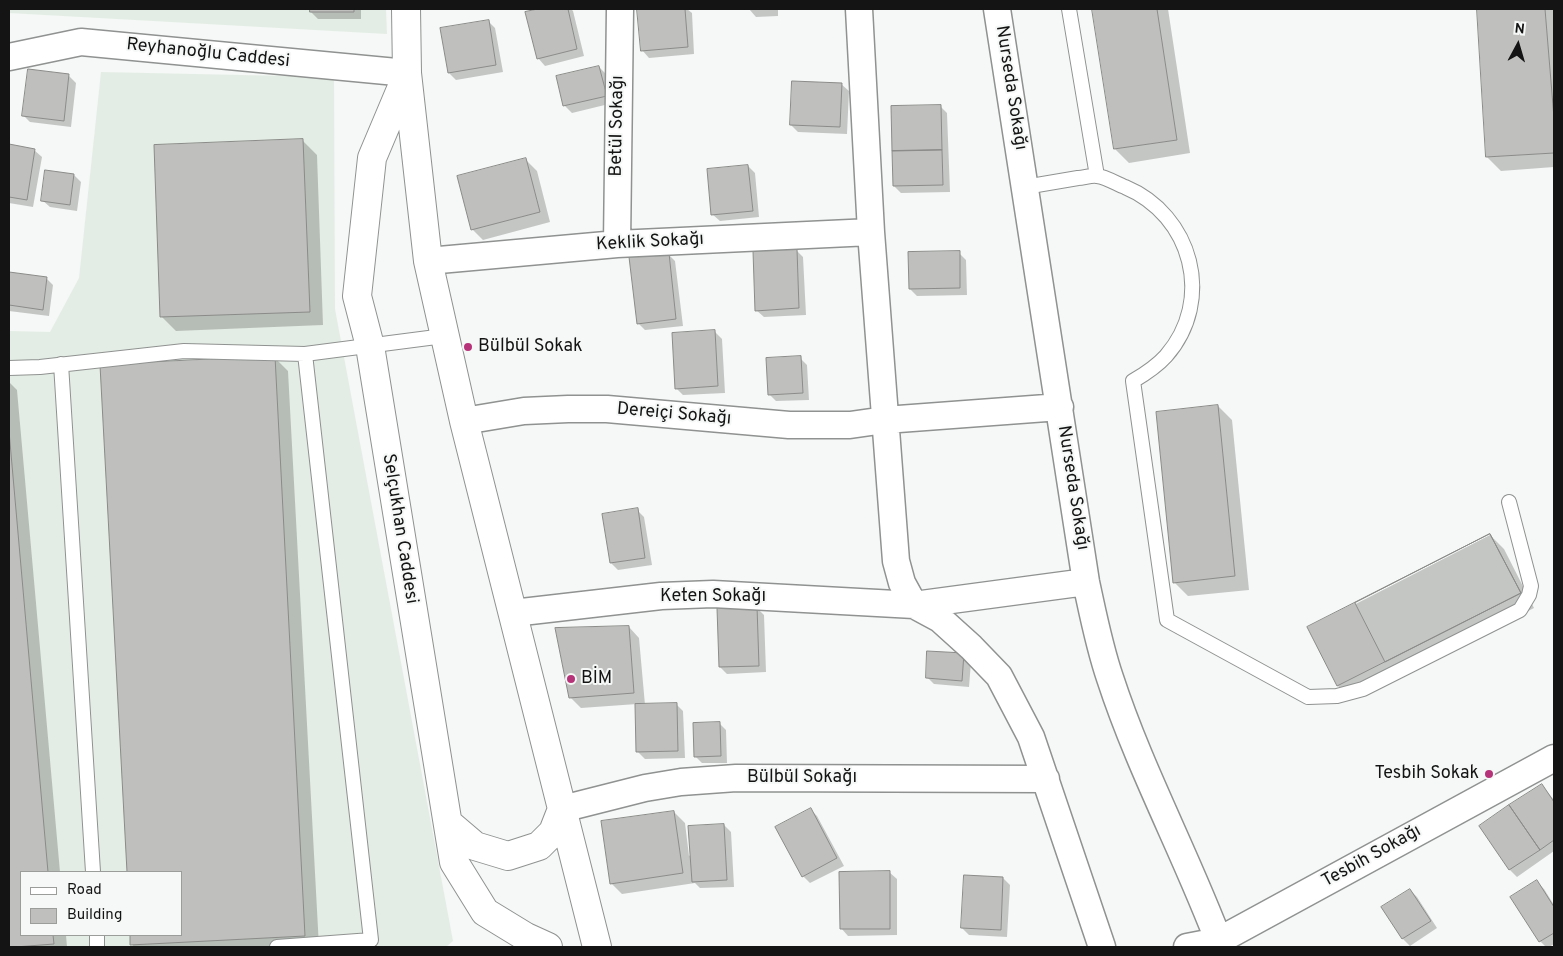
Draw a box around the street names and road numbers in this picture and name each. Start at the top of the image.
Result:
street label: Nurseda Sokağı [989,24,1031,152]
street label: Reyhanoğlu Caddesi [125,35,291,73]
street label: Betül Sokağı [606,75,630,177]
street label: Keklik Sokağı [596,229,704,257]
street label: Dereiçi Sokağı [616,399,732,431]
street label: Nurseda Sokağı [1051,424,1093,552]
street label: Selçukhan Caddesi [376,452,422,606]
street label: Keten Sokağı [660,586,766,608]
street label: Bülbül Sokağı [747,767,857,789]
street label: Tesbih Sokağı [1319,821,1425,893]

